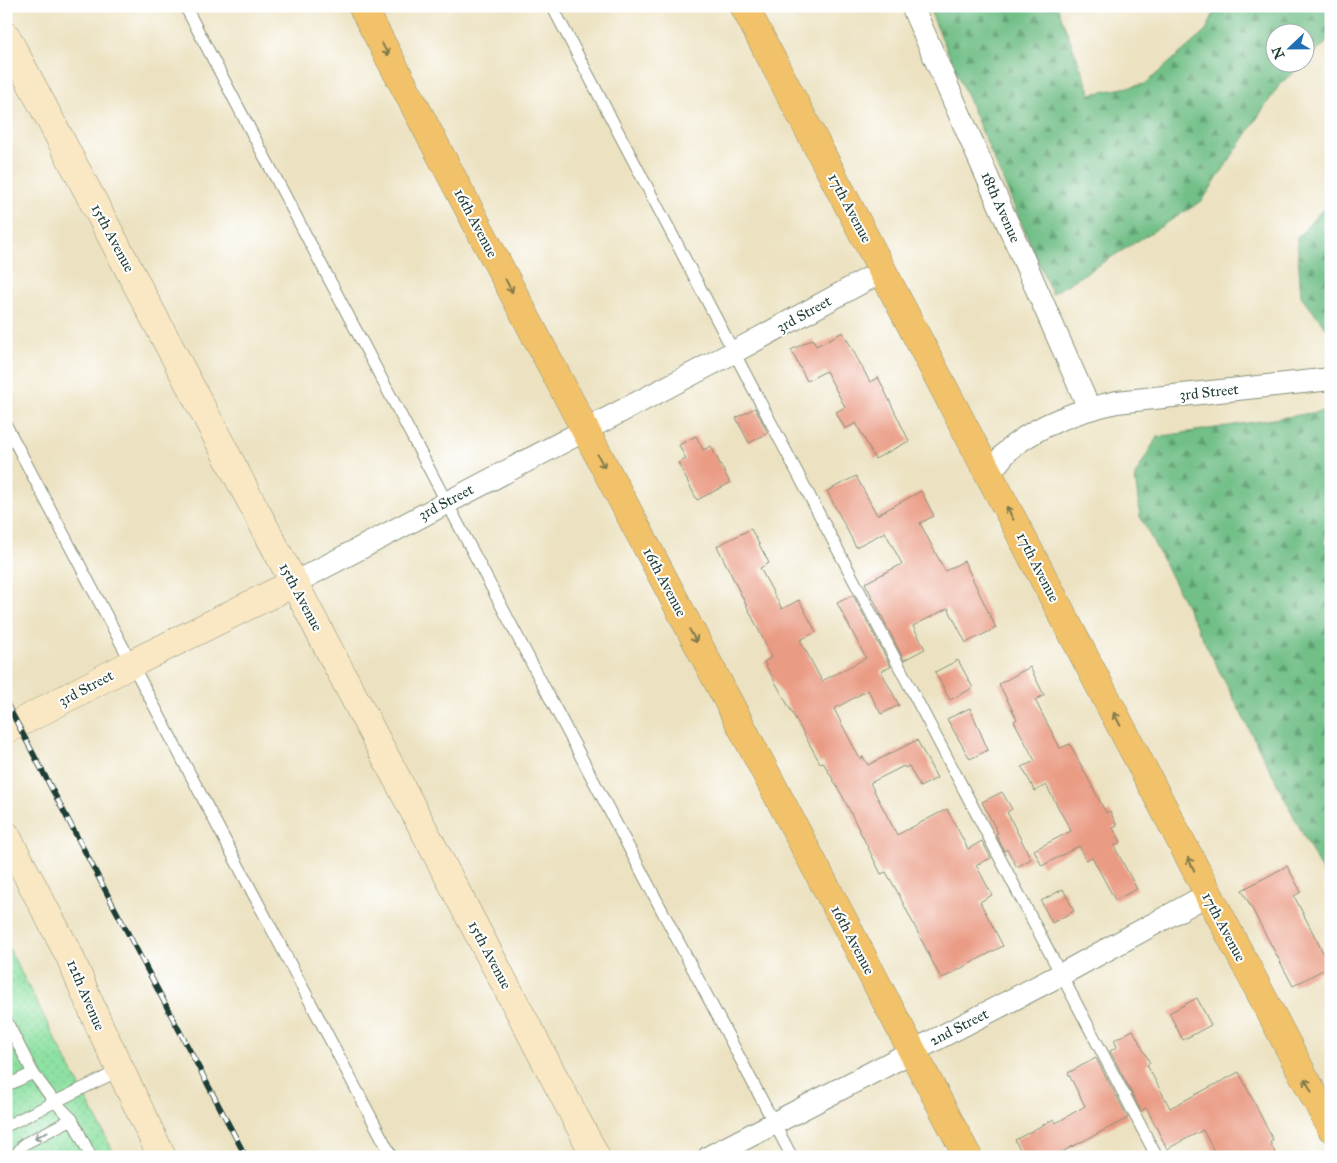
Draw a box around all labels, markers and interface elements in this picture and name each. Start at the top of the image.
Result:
north arrow [1264,22,1314,72]
one-way arrow [380,42,390,57]
text: N [1268,44,1289,61]
street label: 18th Avenue [977,169,1025,245]
street label: 17th Avenue [824,170,876,246]
street label: 16th Avenue [450,185,502,261]
street label: 15th Avenue [88,201,138,275]
one-way arrow [504,279,514,294]
street label: 3rd Street [774,291,835,336]
street label: 3rd Street [1178,380,1240,404]
one-way arrow [597,453,606,468]
street label: 3rd Street [415,480,477,524]
one-way arrow [1005,505,1015,520]
street label: 17th Avenue [1013,529,1063,605]
street label: 16th Avenue [639,544,691,620]
street label: 15th Avenue [276,560,326,634]
one-way arrow [689,628,698,643]
street label: 3rd Street [55,666,117,710]
one-way arrow [1112,712,1122,727]
one-way arrow [1186,857,1195,872]
street label: 17th Avenue [1198,889,1250,965]
street label: 16th Avenue [827,902,879,978]
street label: 15th Avenue [465,918,515,992]
street label: 12th Avenue [63,957,109,1033]
street label: 2nd Street [927,1004,992,1049]
one-way arrow [1303,1078,1312,1093]
one-way arrow [33,1130,48,1140]

